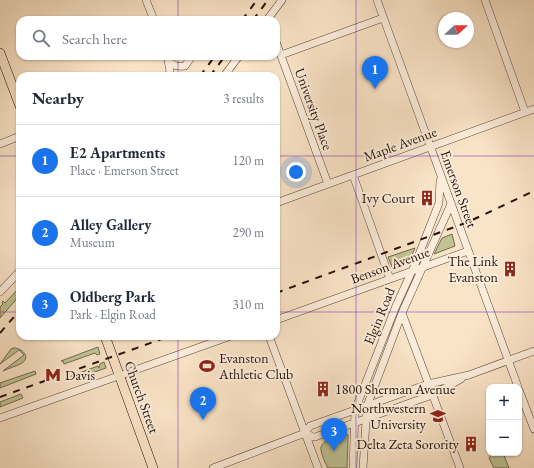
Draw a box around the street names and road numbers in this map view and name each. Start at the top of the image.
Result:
street label: University Place [291,66,337,153]
street label: Maple Avenue [361,122,440,166]
street label: Emerson Street [437,148,482,231]
street label: Benson Avenue [348,242,433,288]
street label: Elgin Road [359,284,399,347]
street label: Church Street [121,358,164,436]

